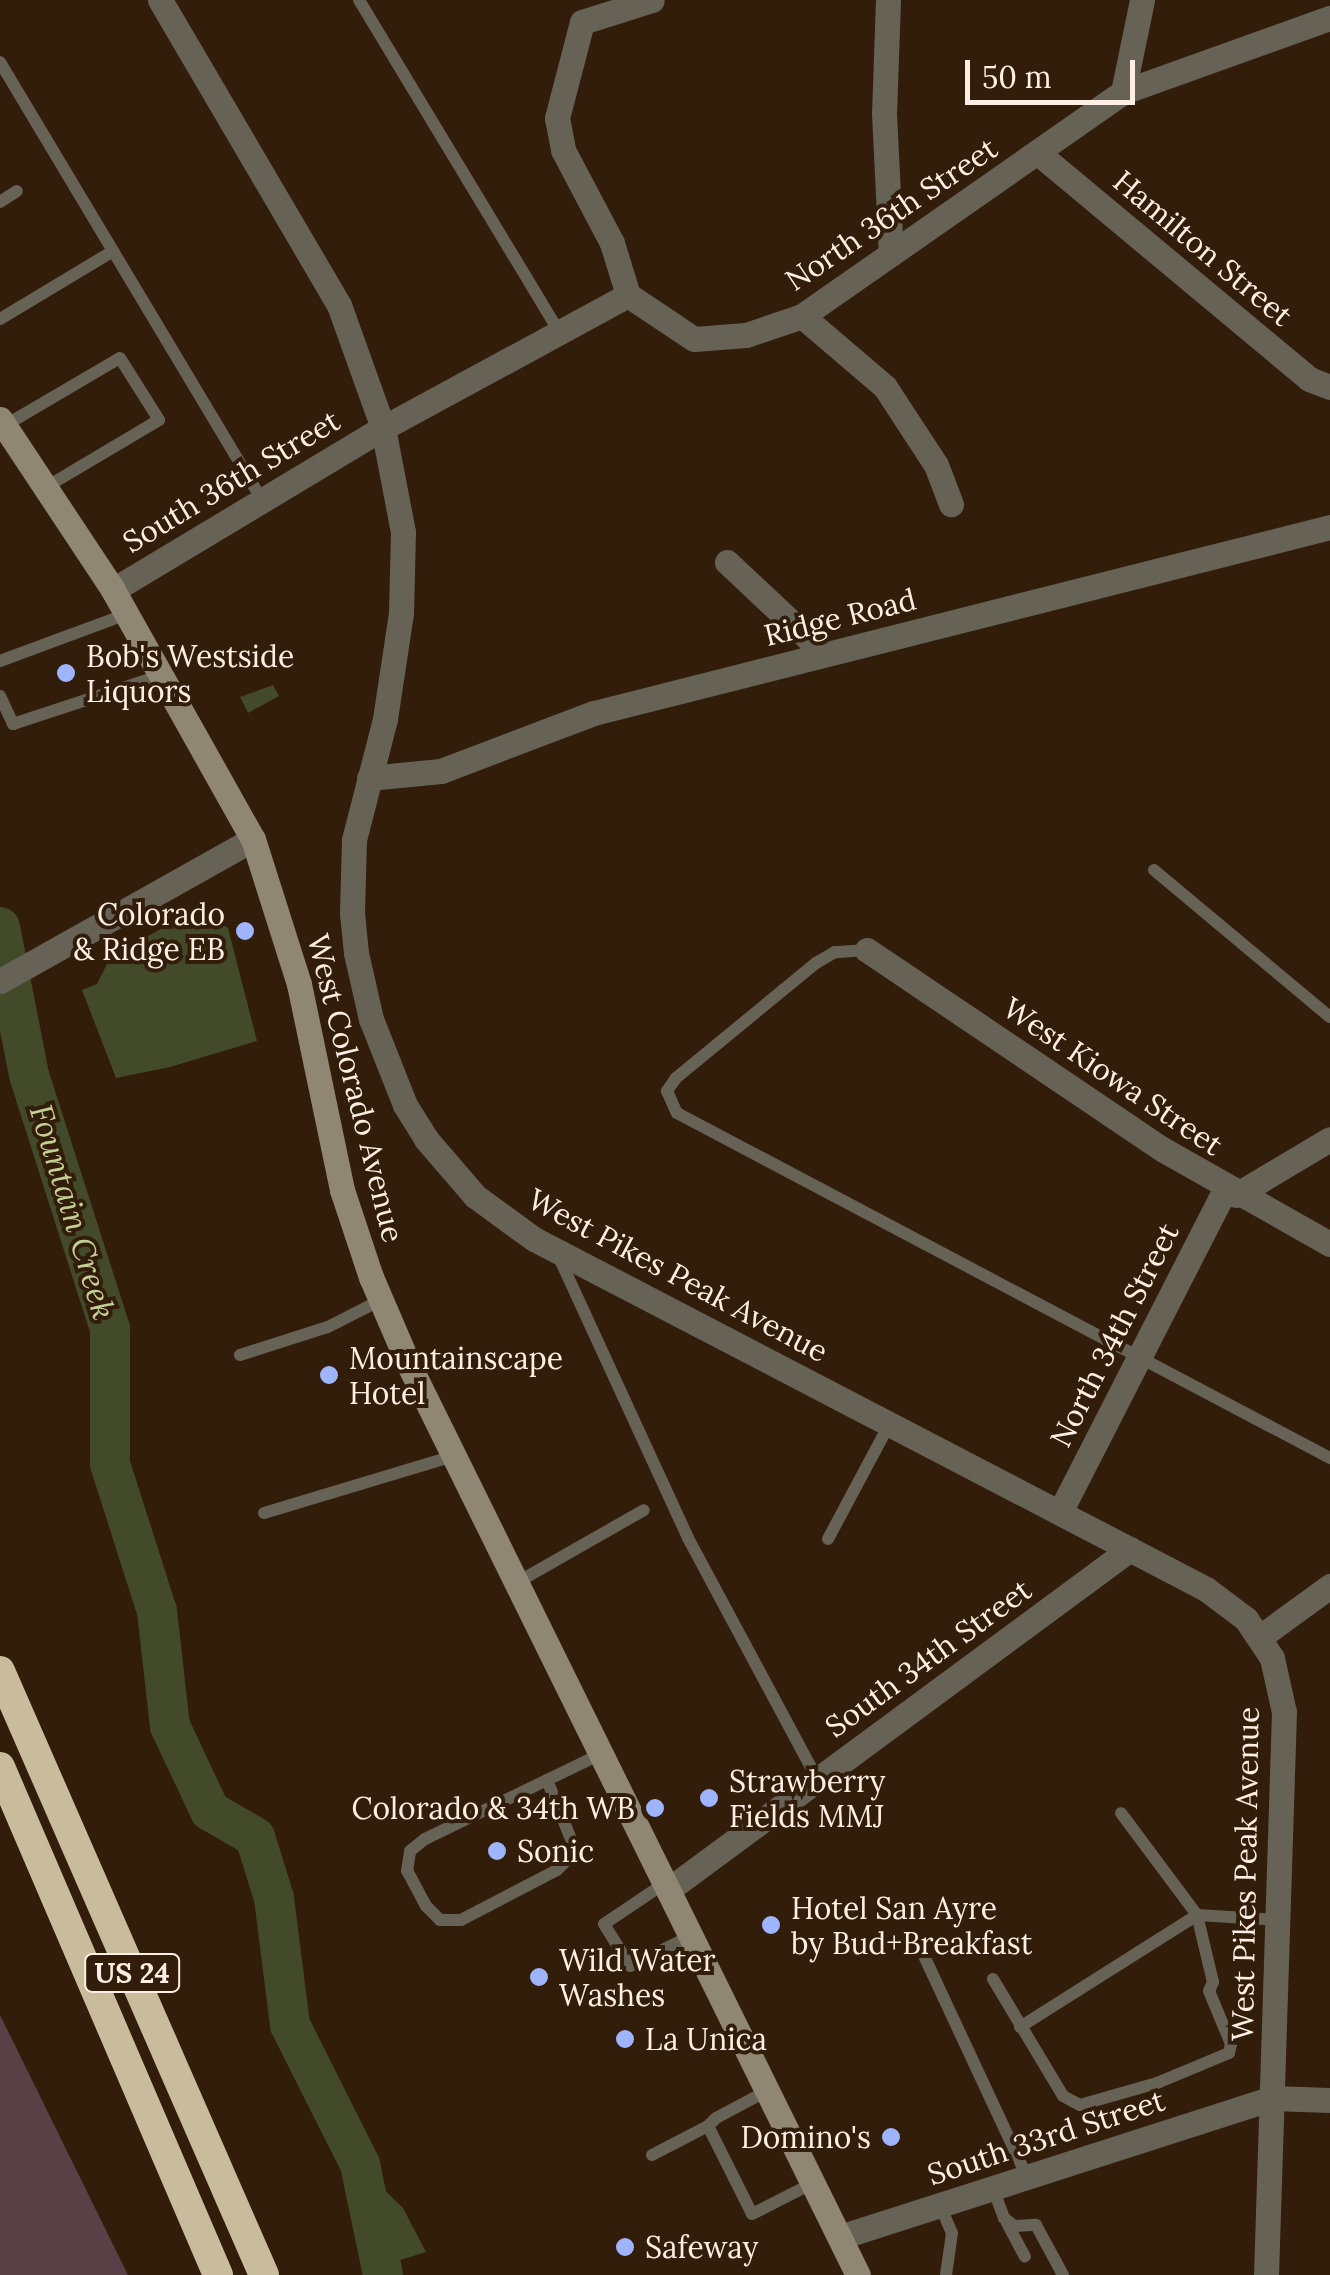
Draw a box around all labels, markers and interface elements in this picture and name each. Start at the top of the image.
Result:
scale bar [970,40,1140,102]
text: 50 m [982,58,1052,96]
street label: North 36th Street [778,130,1004,298]
street label: Hamilton Street [1106,163,1300,333]
street label: South 36th Street [116,402,346,560]
street label: Ridge Road [760,581,920,653]
place label: Bob's Westside Liquors [86,638,294,708]
marker: Bob's Westside Liquors [55,662,77,684]
place label: Colorado & Ridge EB [73,896,225,966]
marker: Colorado & Ridge EB [234,920,256,942]
street label: West Colorado Avenue [300,930,412,1246]
street label: West Kiowa Street [997,989,1229,1163]
water label: Fountain Creek [21,1100,123,1324]
street label: West Pikes Peak Avenue [522,1181,834,1369]
street label: North 34th Street [1042,1217,1186,1453]
place label: Mountainscape Hotel [349,1340,563,1410]
marker: Mountainscape Hotel [318,1364,340,1386]
street label: South 34th Street [818,1571,1038,1745]
street label: West Pikes Peak Avenue [1224,1707,1266,2041]
place label: Strawberry Fields MMJ [729,1763,885,1834]
marker: Strawberry Fields MMJ [698,1787,720,1809]
place label: Colorado & 34th WB [351,1790,635,1826]
marker: Colorado & 34th WB [644,1797,666,1819]
place label: Sonic [517,1833,594,1869]
marker: Sonic [486,1840,508,1862]
place label: Hotel San Ayre by Bud+Breakfast [791,1890,1032,1960]
marker: Hotel San Ayre by Bud+Breakfast [760,1914,782,1936]
place label: Wild Water Washes [559,1942,716,2012]
road number: US 24 [82,1950,182,1996]
marker: Wild Water Washes [528,1966,550,1988]
place label: La Unica [645,2021,767,2057]
marker: La Unica [614,2028,636,2050]
street label: South 33rd Street [923,2082,1169,2192]
place label: Domino's [740,2119,871,2155]
marker: Domino's [880,2126,902,2148]
place label: Safeway [645,2229,758,2265]
marker: Safeway [614,2236,636,2258]

